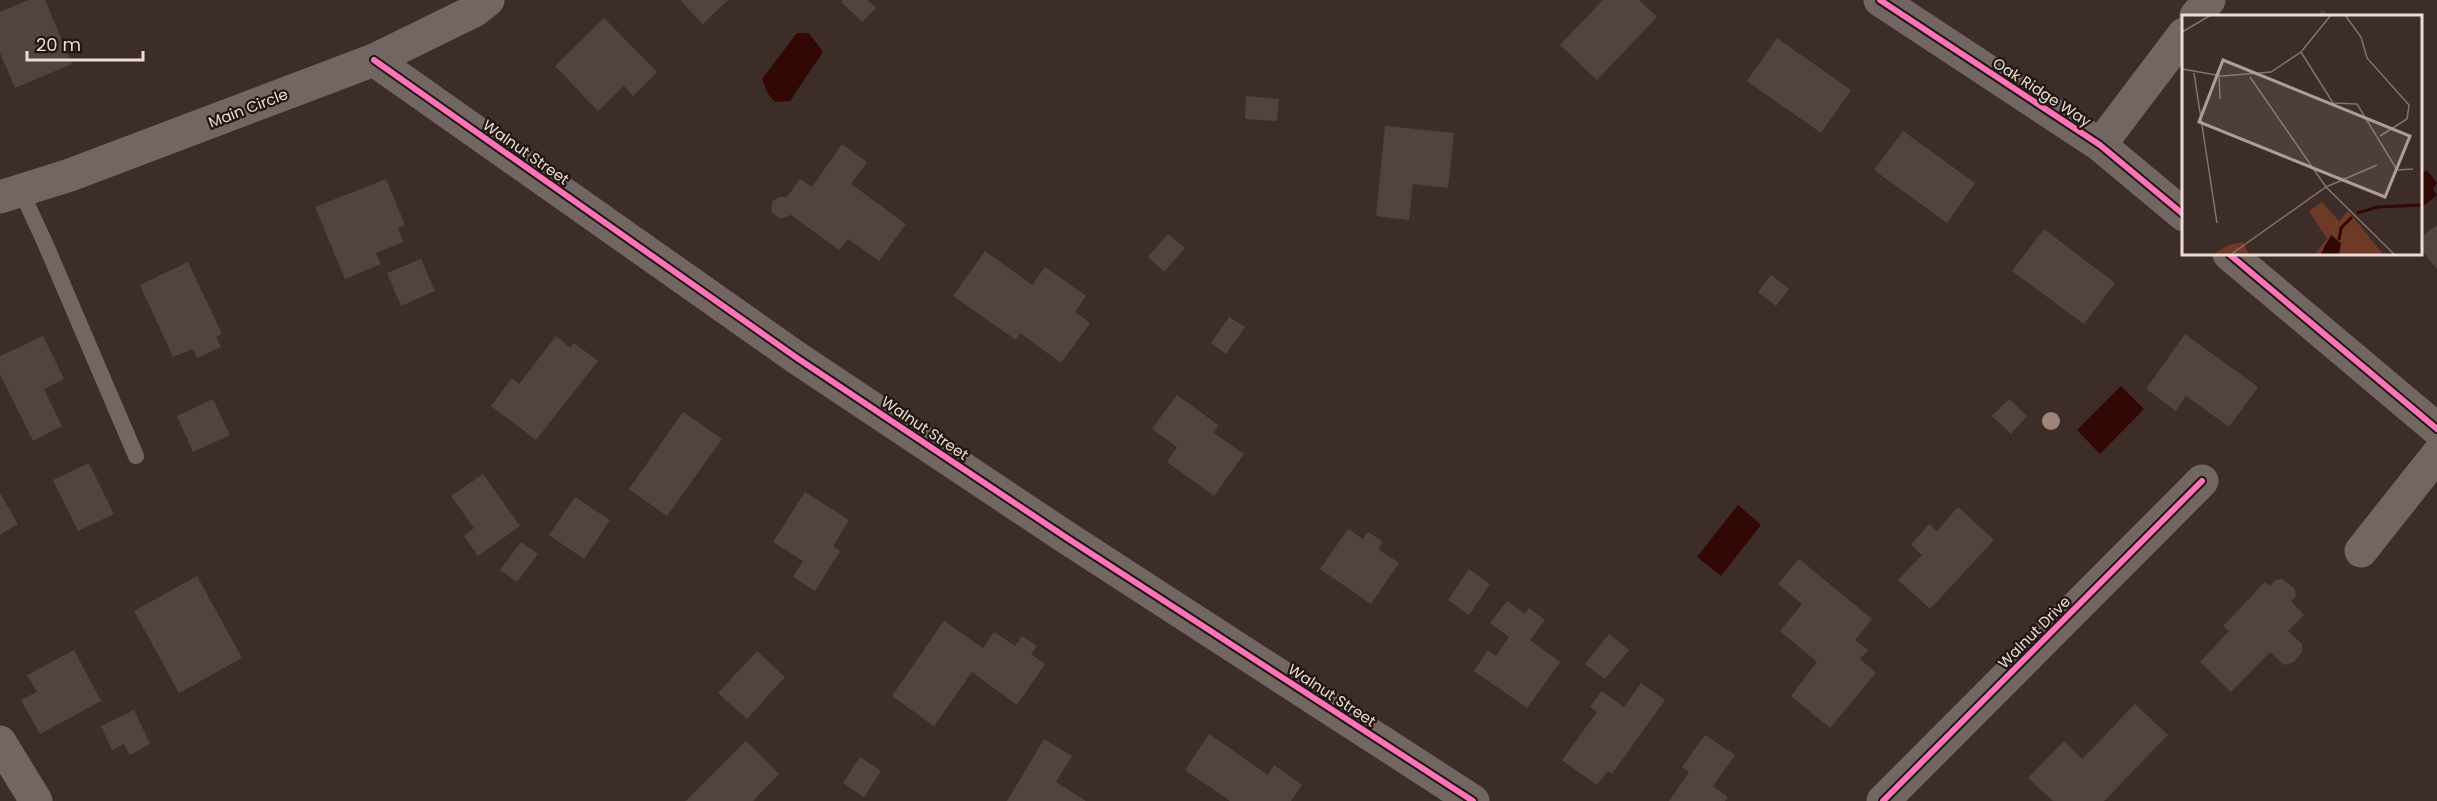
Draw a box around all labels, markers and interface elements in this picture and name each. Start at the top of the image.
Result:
inset map [2182,15,2422,255]
scale bar [27,24,142,62]
text: 20 m [36,32,81,57]
street label: Oak Ridge Way [1989,52,2096,132]
street label: Main Circle [205,83,291,133]
street label: Walnut Street [479,114,573,190]
street label: Walnut Street [877,391,973,465]
street label: Walnut Drive [1993,591,2075,673]
street label: Walnut Street [1284,659,1380,731]

